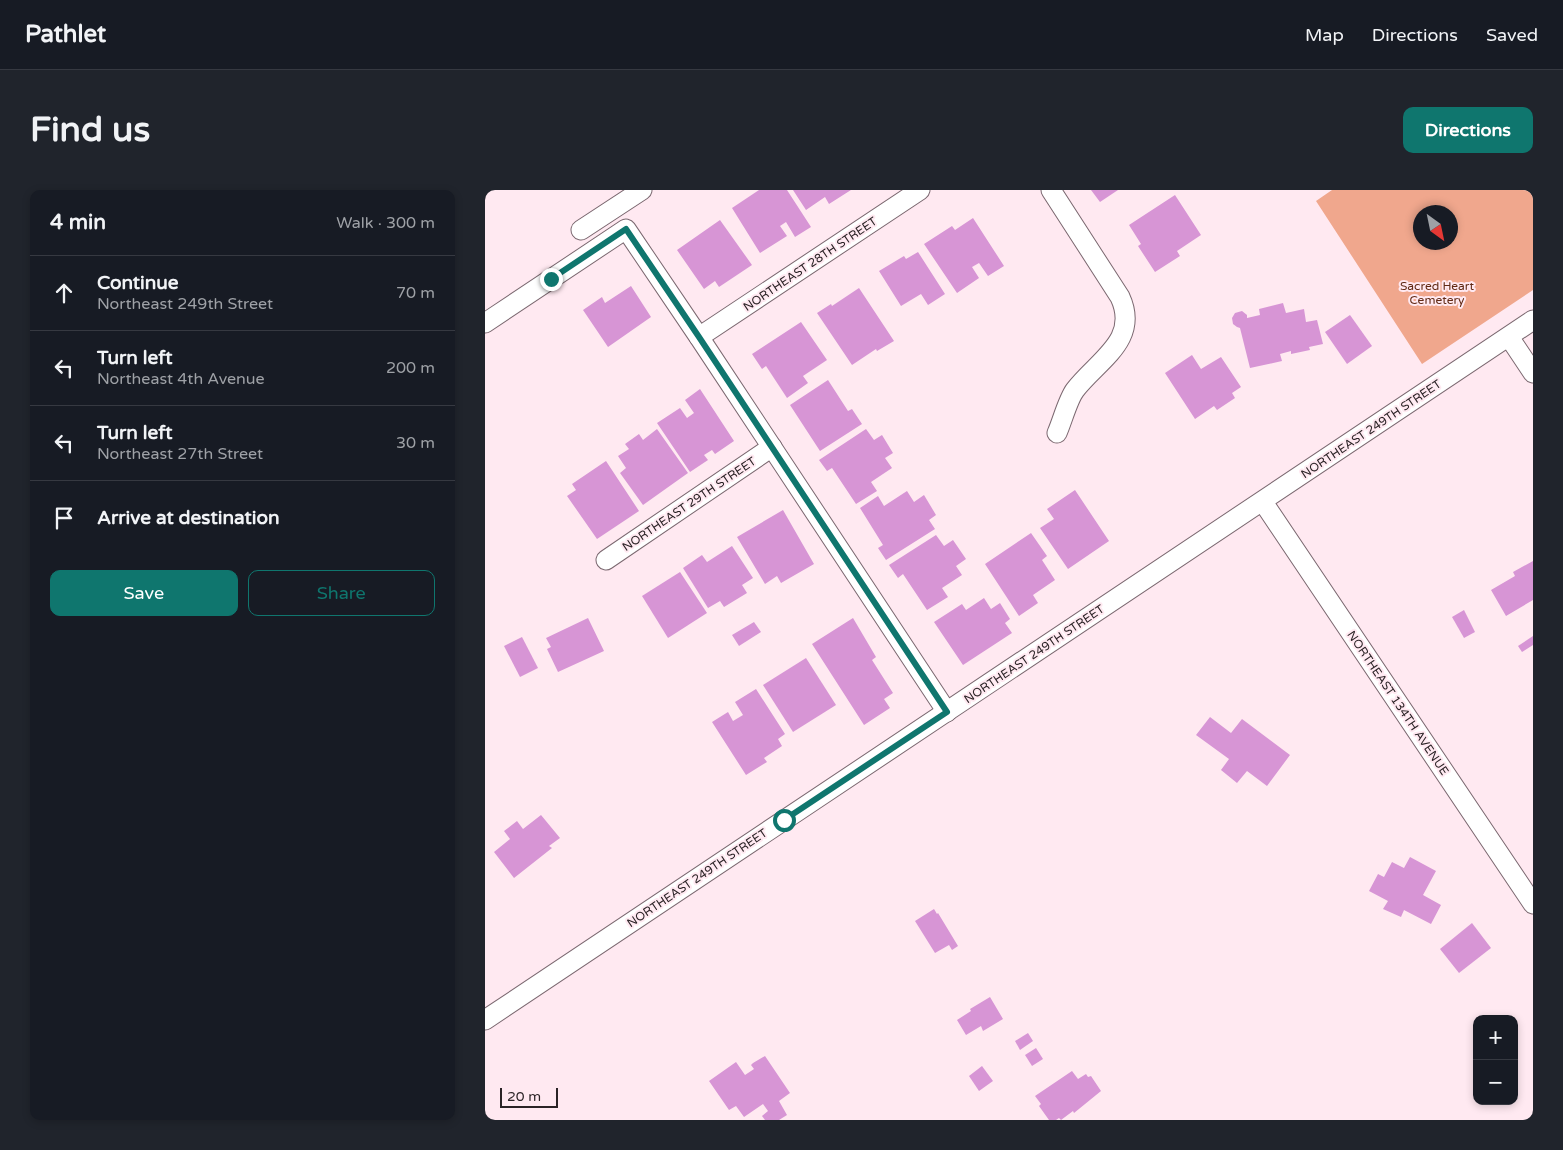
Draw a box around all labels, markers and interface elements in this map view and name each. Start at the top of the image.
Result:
text: Pathlet [25,20,106,49]
text: Map [1305,24,1344,46]
text: Directions [1372,24,1458,46]
text: Saved [1486,24,1538,46]
button: Directions [1403,107,1533,153]
text: Find us [30,109,150,151]
north arrow [1413,205,1458,250]
text: 4 min [50,210,106,235]
text: Walk · 300 m [336,213,435,233]
street label: NORTHEAST 28TH STREET [740,214,880,314]
route end [540,268,563,291]
text: Continue [97,272,179,294]
icon: ahead [50,279,78,307]
park label: Sacred Heart Cemetery [1400,279,1474,307]
text: 70 m [396,283,435,303]
text: Northeast 249th Street [97,294,273,314]
text: Turn left [97,347,173,369]
icon: left [50,354,78,382]
text: 200 m [386,358,435,378]
text: Northeast 4th Avenue [97,369,265,389]
street label: NORTHEAST 249TH STREET [1298,376,1444,481]
text: Turn left [97,422,173,444]
icon: left [50,429,78,457]
text: 30 m [396,433,435,453]
text: Northeast 27th Street [97,444,263,464]
street label: NORTHEAST 29TH STREET [619,454,759,554]
icon: arrive [50,504,78,532]
text: Arrive at destination [97,507,280,529]
button: Save [50,570,238,616]
button: Share [248,570,435,616]
street label: NORTHEAST 249TH STREET [961,601,1107,706]
street label: NORTHEAST 134TH AVENUE [1344,628,1452,778]
route start [773,809,796,832]
street label: NORTHEAST 249TH STREET [624,825,770,930]
map controls [1473,1015,1518,1105]
button: + [1473,1015,1518,1060]
button: − [1473,1060,1518,1105]
scale bar [500,1085,557,1108]
text: 20 m [507,1088,541,1105]

